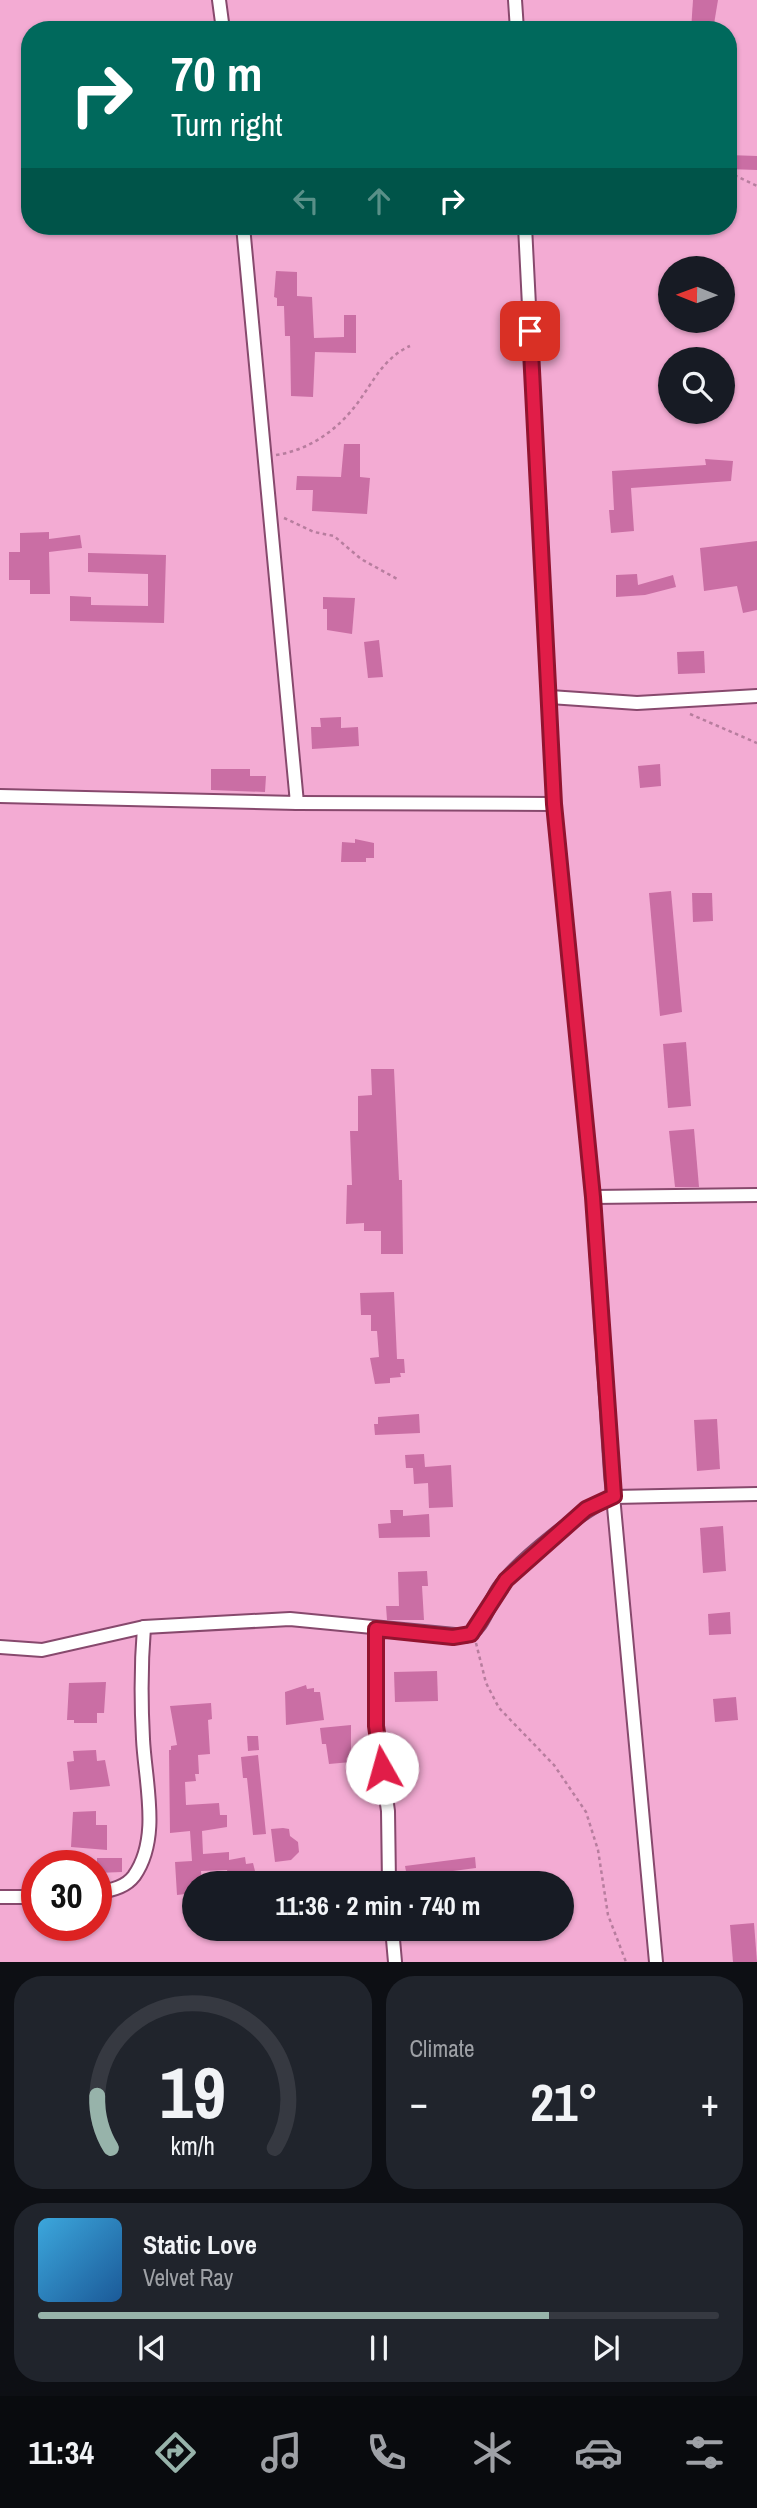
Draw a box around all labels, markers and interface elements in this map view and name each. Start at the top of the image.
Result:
text: 70 m [171,40,263,106]
icon: right [56,49,147,140]
text: Turn right [171,103,283,146]
icon: left [287,182,325,220]
icon: ahead [360,182,398,220]
icon: right [433,182,471,220]
north arrow [658,256,735,332]
map controls [658,256,735,424]
pin [500,301,560,361]
icon: arrive [511,312,549,350]
button: search [658,347,735,424]
position arrow [345,1731,419,1805]
speed limit sign: 30 [21,1850,112,1941]
text: 11:36 · 2 min · 740 m [275,1888,481,1923]
text: Climate [410,2033,474,2064]
text: 19 [160,2044,226,2142]
text: 21° [530,2067,598,2137]
text: − [410,2077,428,2128]
text: + [701,2077,719,2128]
text: km/h [171,2129,215,2163]
text: Static Love [143,2227,257,2262]
text: Velvet Ray [143,2262,233,2293]
icon: previous [133,2329,171,2367]
icon: pause [360,2329,398,2367]
icon: next [587,2329,625,2367]
icon: directions [151,2428,200,2477]
icon: music [257,2428,306,2477]
icon: phone [362,2428,411,2477]
icon: climate [468,2428,517,2477]
icon: car [574,2428,623,2477]
icon: filters [680,2428,729,2477]
text: 11:34 [28,2431,94,2474]

